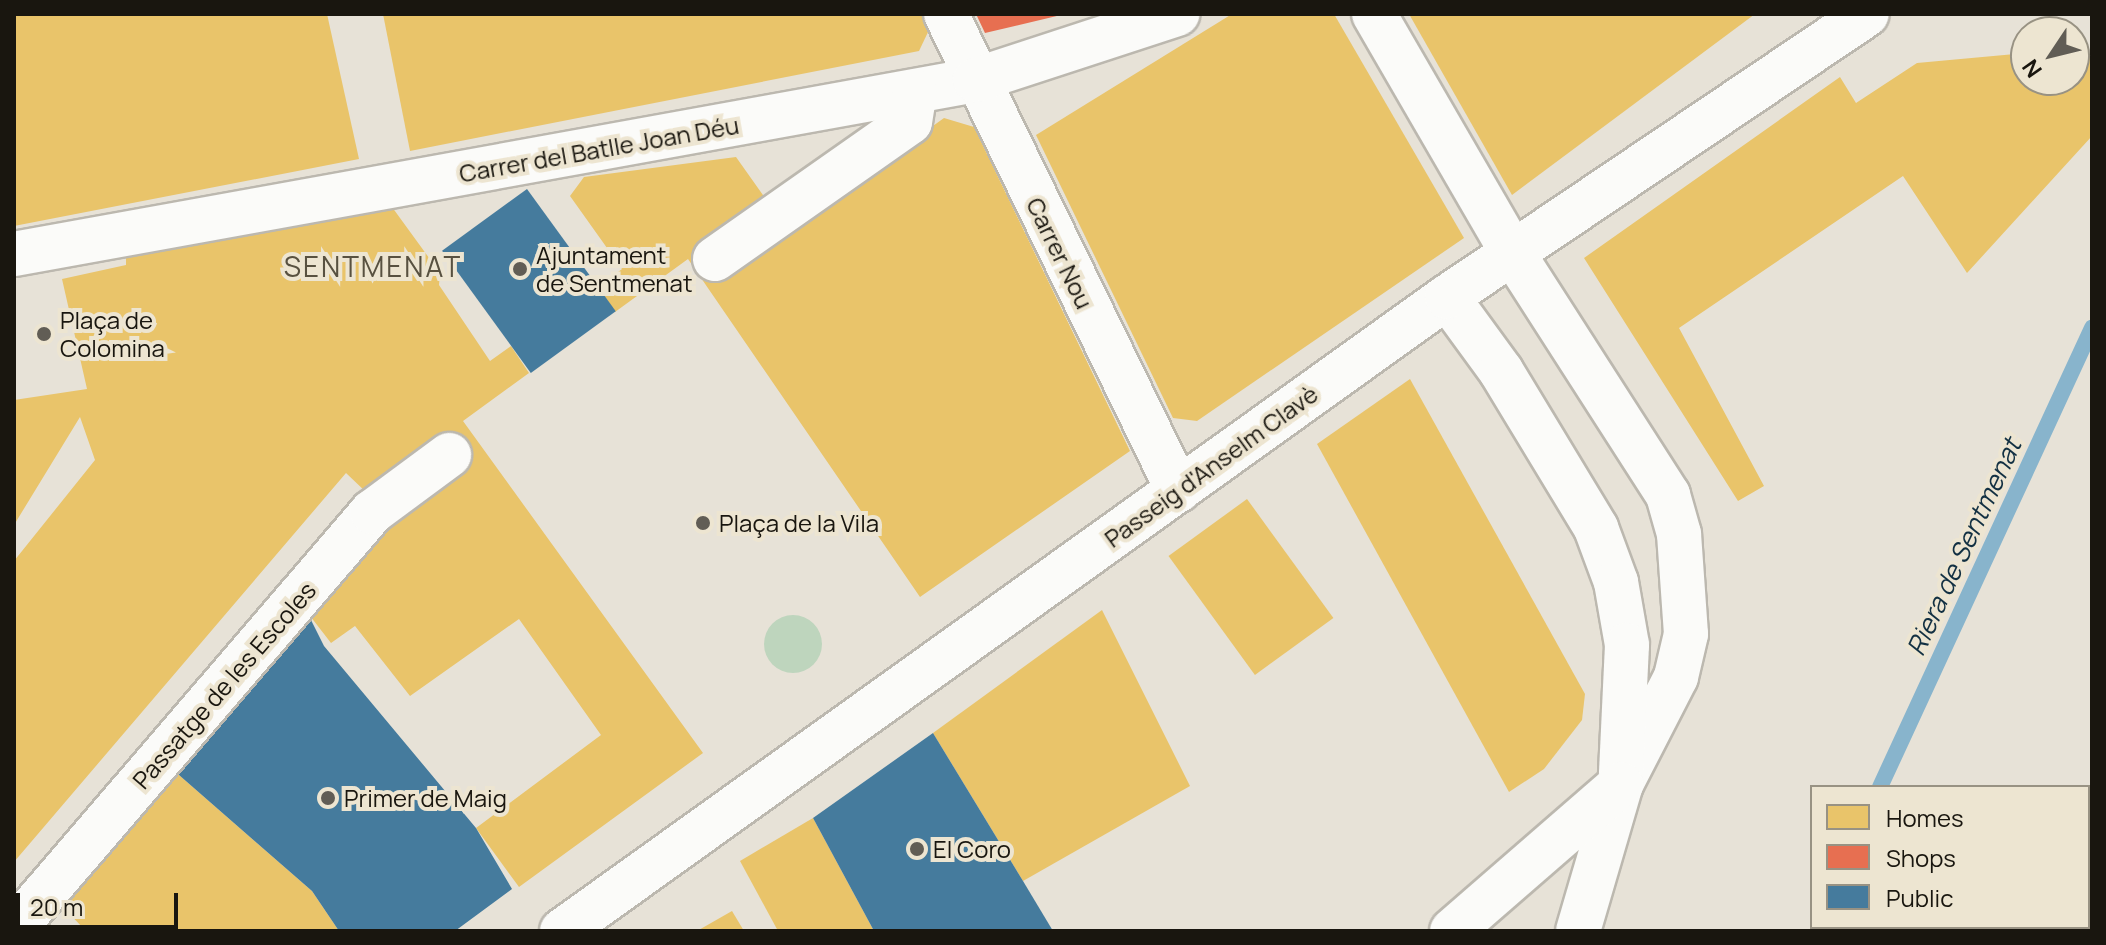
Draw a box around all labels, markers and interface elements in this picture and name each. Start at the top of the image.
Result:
north arrow [2010,16,2090,96]
text: N [2015,54,2049,84]
street label: Carrer del Batlle Joan Déu [457,110,741,188]
street label: Carrer Nou [1021,193,1099,313]
place label: Ajuntament de Sentmenat [536,241,693,297]
district label: SENTMENAT [284,249,462,283]
marker: Ajuntament de Sentmenat [511,260,529,278]
place label: Plaça de Colomina [60,306,165,362]
marker: Plaça de Colomina [35,325,53,343]
street label: Passeig d'Anselm Clavè [1099,379,1323,553]
water label: Riera de Sentmenat [1900,434,2028,660]
place label: Plaça de la Vila [719,509,879,537]
marker: Plaça de la Vila [694,514,712,532]
street label: Passatge de les Escoles [126,576,322,794]
place label: Primer de Maig [344,784,507,812]
legend [1810,785,2090,929]
marker: Primer de Maig [319,789,337,807]
text: Homes [1886,801,1964,834]
place label: El Coro [933,835,1011,863]
marker: El Coro [908,840,926,858]
text: Shops [1886,841,1956,874]
scale bar [20,877,182,927]
text: Public [1886,881,1953,914]
text: 20 m [30,890,83,923]

